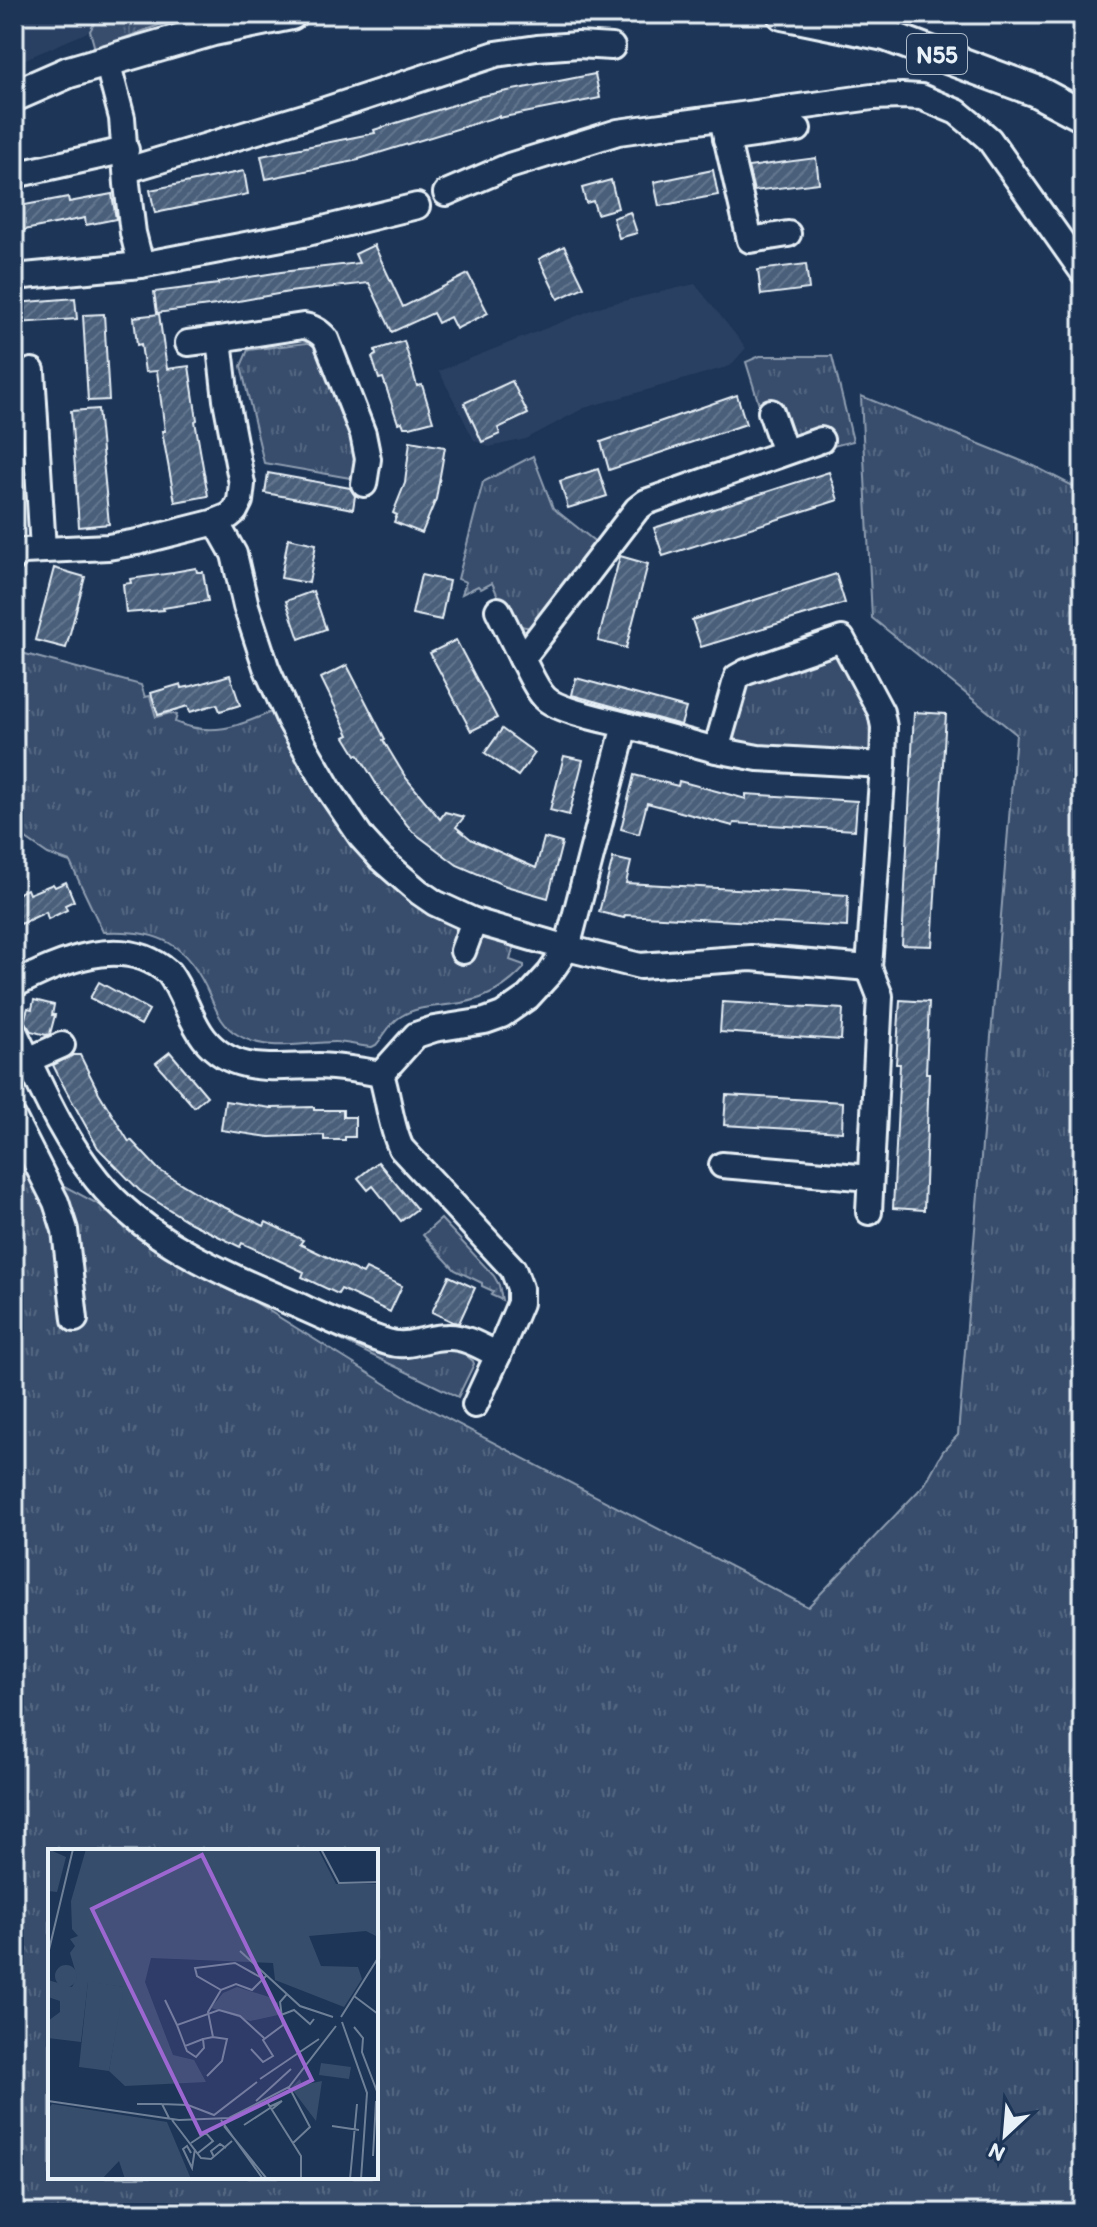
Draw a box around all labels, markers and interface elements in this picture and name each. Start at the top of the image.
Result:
road number: N55 [907,34,967,74]
inset map [48,1849,378,2179]
north arrow [965,2095,1045,2175]
text: N [984,2137,1009,2168]

